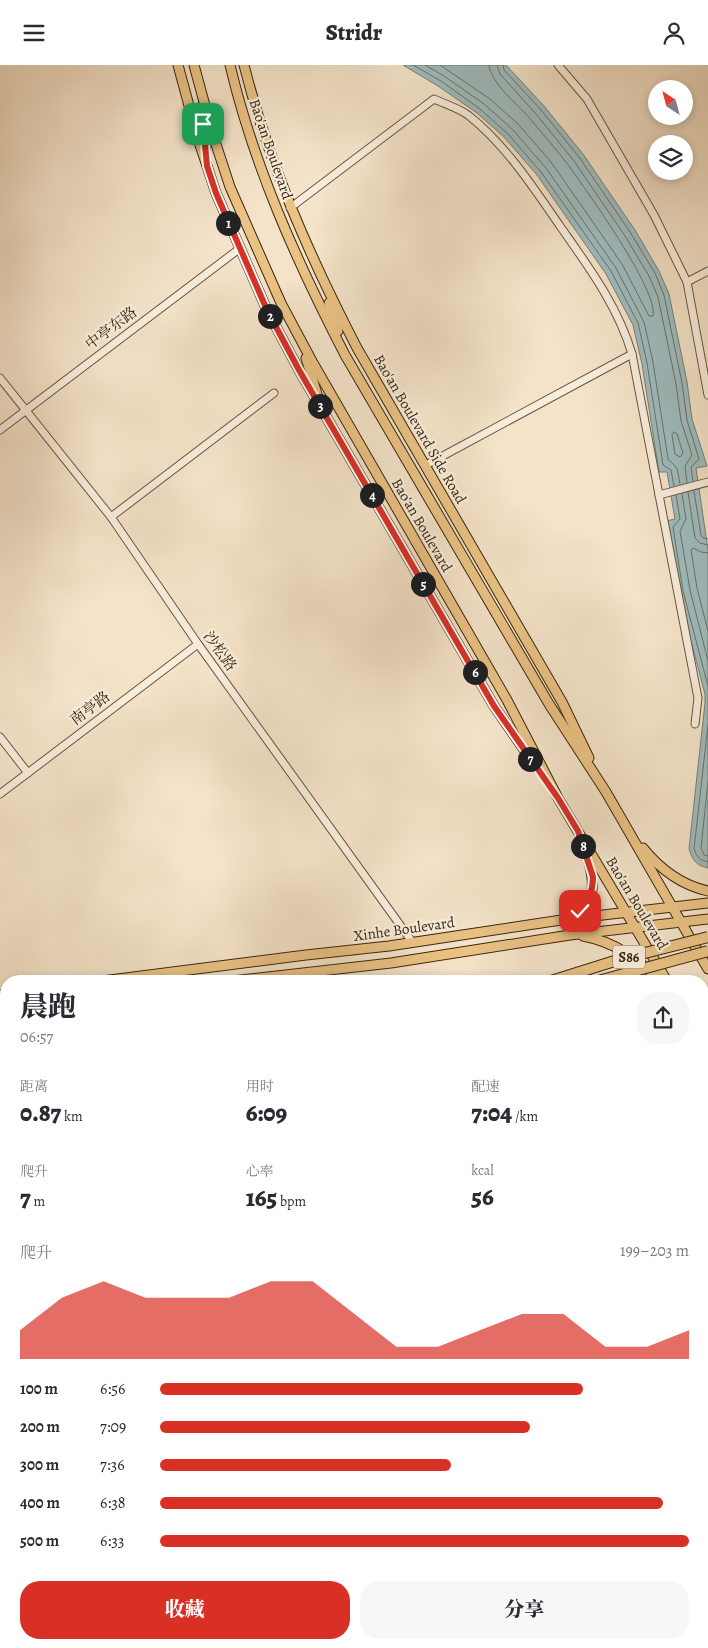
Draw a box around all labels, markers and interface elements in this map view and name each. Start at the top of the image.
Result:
text: Stridr [326,18,382,48]
icon: menu [20,19,48,47]
icon: person [660,19,688,47]
north arrow [648,80,692,125]
map controls [648,80,693,180]
street label: Bao'an Boulevard [244,96,298,203]
pin [182,103,224,145]
icon: arrive [189,110,217,138]
button: layers [648,135,693,180]
pin: 1 [216,211,240,235]
text: 1 [226,214,231,233]
street label: 中亭东路 [81,302,141,354]
pin: 2 [258,303,282,329]
text: 2 [267,307,274,326]
street label: Bao'an Boulevard Side Road [369,351,471,508]
pin: 3 [308,393,332,419]
text: 3 [317,397,324,416]
street label: Bao'an Boulevard [387,474,457,576]
pin: 4 [360,483,384,507]
text: 4 [369,486,376,505]
pin: 5 [410,571,436,597]
text: 5 [421,575,426,594]
street label: 沙松路 [199,627,241,675]
pin: 6 [462,659,488,685]
text: 6 [472,663,479,682]
street label: 南亭路 [66,686,114,730]
pin: 7 [518,747,542,771]
text: 7 [528,750,533,769]
pin: 8 [570,833,596,859]
text: 8 [580,837,587,856]
street label: Bao'an Boulevard [601,853,673,954]
pin [559,890,601,932]
icon: check [566,897,594,925]
street label: Xinhe Boulevard [352,912,457,946]
road number: S86 [613,945,645,969]
text: 晨跑 [20,988,76,1026]
button: share [637,992,689,1044]
text: 06:57 [20,1026,53,1048]
text: 距离 [20,1077,48,1096]
text: 用时 [246,1077,274,1096]
text: 配速 [471,1077,499,1096]
text: 0.87 [20,1096,61,1130]
text: 6:09 [246,1096,287,1130]
text: 7:04 [471,1096,512,1130]
text: km [61,1107,83,1126]
text: /km [512,1107,538,1126]
text: kcal [471,1161,494,1180]
text: 爬升 [20,1162,48,1181]
text: 心率 [246,1162,274,1181]
text: 56 [471,1180,494,1214]
text: 7 [20,1181,31,1215]
text: 165 [246,1181,277,1215]
text: m [31,1192,45,1211]
text: bpm [277,1192,306,1211]
text: 199–203 m [620,1240,689,1262]
text: 爬升 [20,1242,52,1264]
text: 100 m [20,1378,58,1400]
text: 6:56 [100,1378,125,1400]
text: 200 m [20,1416,60,1438]
text: 7:09 [100,1416,126,1438]
text: 300 m [20,1454,59,1476]
text: 7:36 [100,1454,125,1476]
text: 400 m [20,1492,60,1514]
text: 6:38 [100,1492,126,1514]
text: 500 m [20,1530,59,1552]
text: 6:33 [100,1530,125,1552]
button: 收藏 [20,1581,350,1639]
button: 分享 [360,1581,689,1639]

